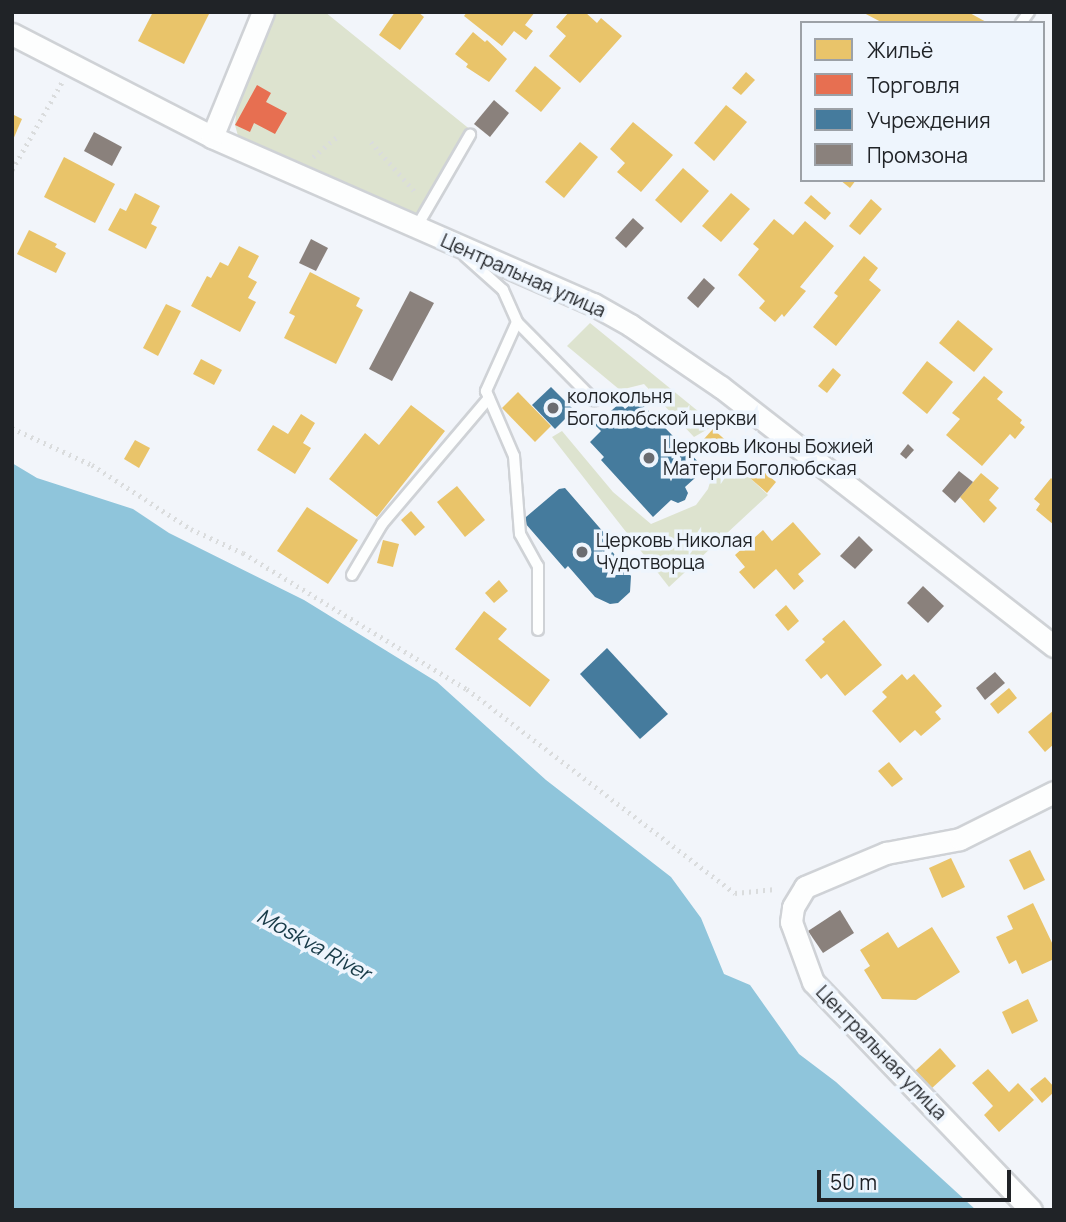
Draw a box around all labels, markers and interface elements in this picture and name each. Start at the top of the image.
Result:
legend [800,21,1045,182]
text: Жильё [867,36,933,64]
text: Торговля [867,71,960,99]
text: Учреждения [867,106,991,134]
text: Промзона [867,141,968,169]
street label: Центральная улица [437,229,609,323]
place label: колокольня Боголюбской церкви [567,386,757,430]
marker: колокольня Боголюбской церкви [545,400,561,416]
place label: Церковь Иконы Божией Матери Боголюбская [663,436,873,480]
marker: Церковь Иконы Божией Матери Боголюбская [641,450,657,466]
place label: Церковь Николая Чудотворца [596,530,753,574]
marker: Церковь Николая Чудотворца [574,544,590,560]
water label: Moskva River [253,903,375,985]
street label: Центральная улица [811,981,951,1125]
scale bar [821,1156,1015,1200]
text: 50 m [830,1168,877,1196]

